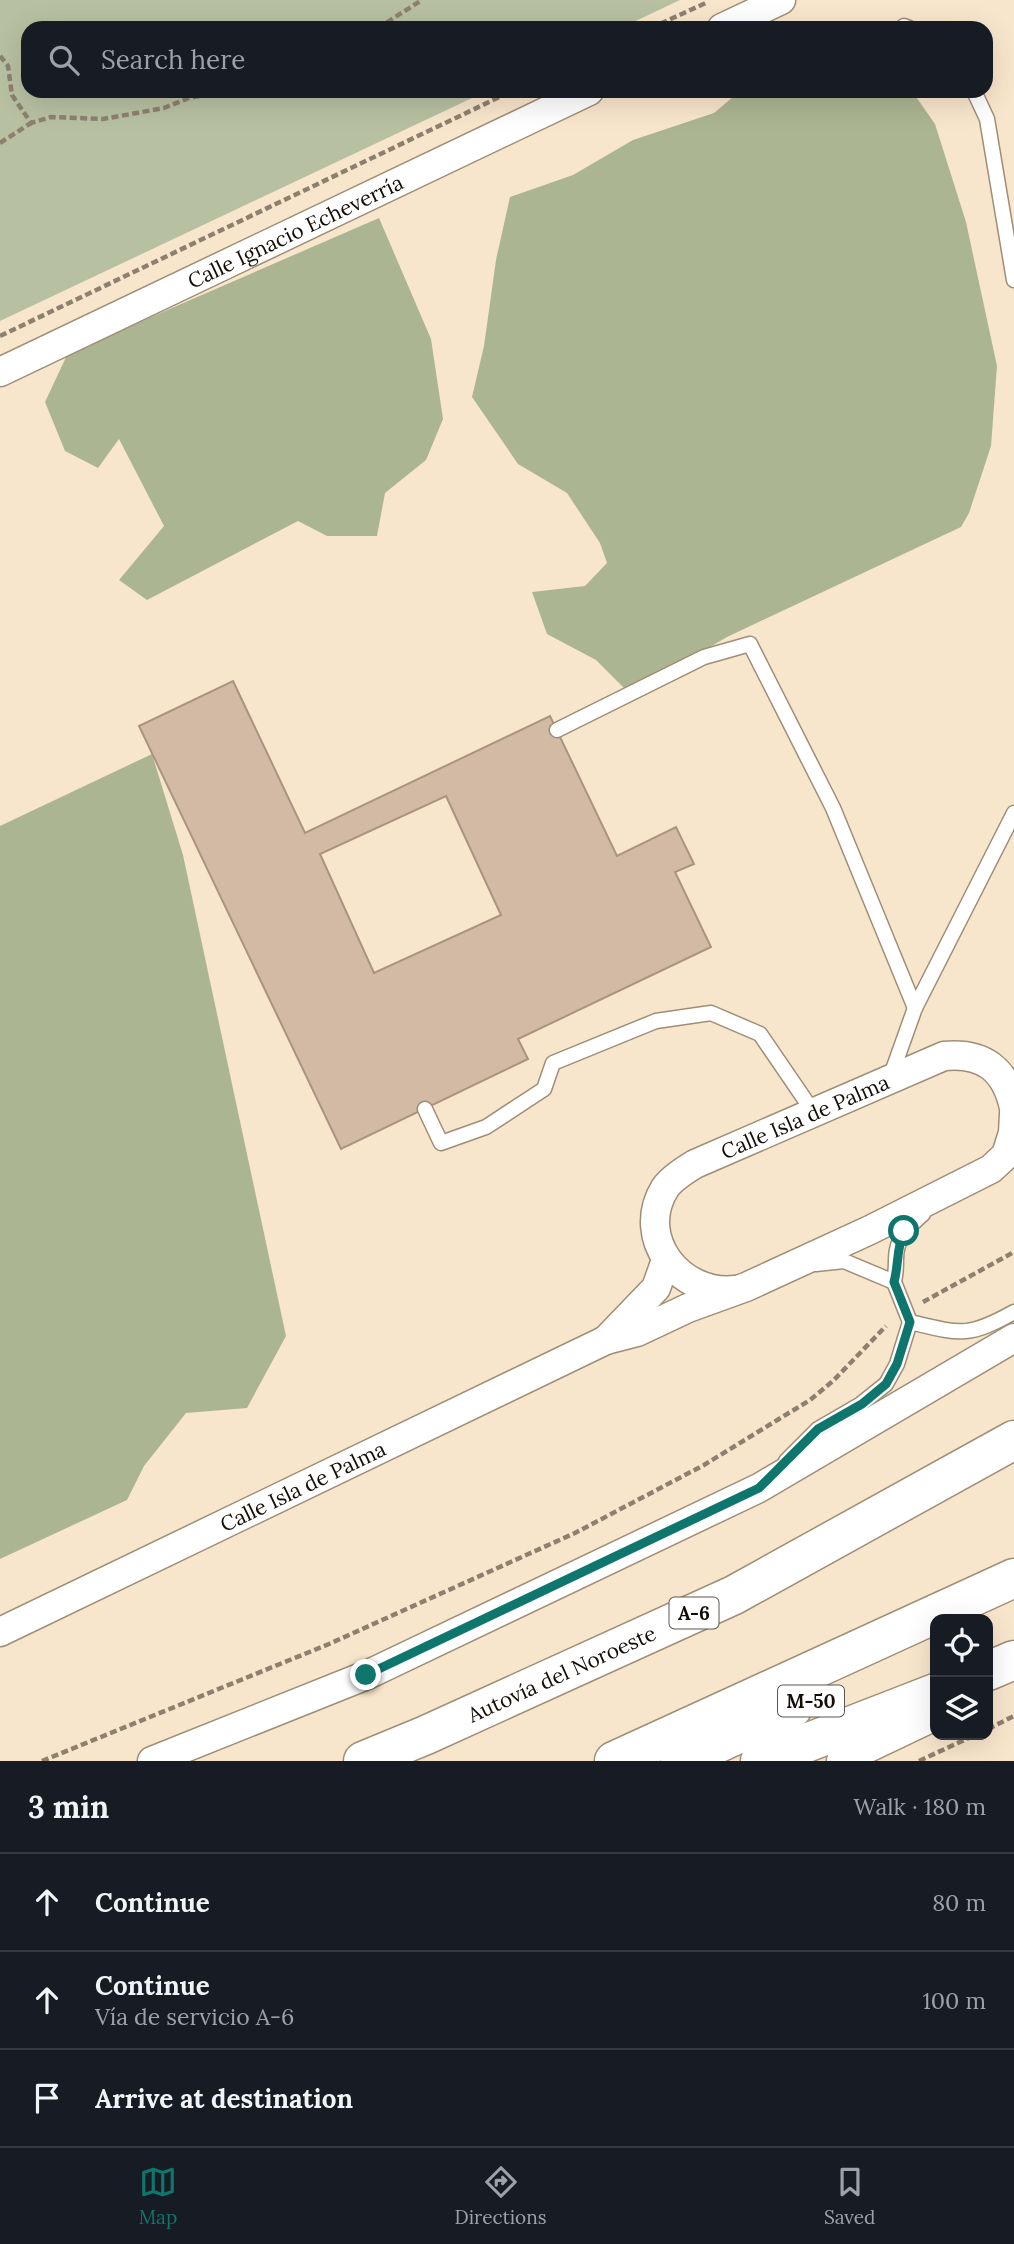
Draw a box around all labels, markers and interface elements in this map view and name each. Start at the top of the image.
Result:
search box [21,21,993,98]
icon: search [45,41,83,79]
text: Search here [101,43,245,76]
street label: Calle Ignacio Echeverría [183,168,407,294]
street label: Calle Isla de Palma [716,1068,893,1165]
route start [888,1215,919,1246]
street label: Calle Isla de Palma [215,1435,390,1538]
road number: A-6 [670,1597,718,1628]
map controls [930,1614,993,1740]
button: locate [930,1614,993,1677]
street label: Autovía del Noroeste [462,1619,660,1728]
route end [350,1659,381,1690]
button: layers [930,1677,993,1740]
road number: M-50 [778,1686,844,1716]
text: 3 min [28,1788,109,1826]
text: Walk · 180 m [853,1792,986,1821]
icon: ahead [28,1883,66,1921]
text: Continue [95,1886,210,1919]
text: 80 m [932,1888,986,1917]
text: Continue [95,1969,210,2002]
icon: ahead [28,1981,66,2019]
text: 100 m [922,1986,986,2015]
text: Vía de servicio A-6 [95,2002,294,2031]
icon: arrive [28,2079,66,2117]
text: Arrive at destination [95,2082,353,2115]
tab: Map [139,2163,177,2229]
tab: Directions [455,2163,547,2229]
tab: Saved [824,2163,875,2229]

